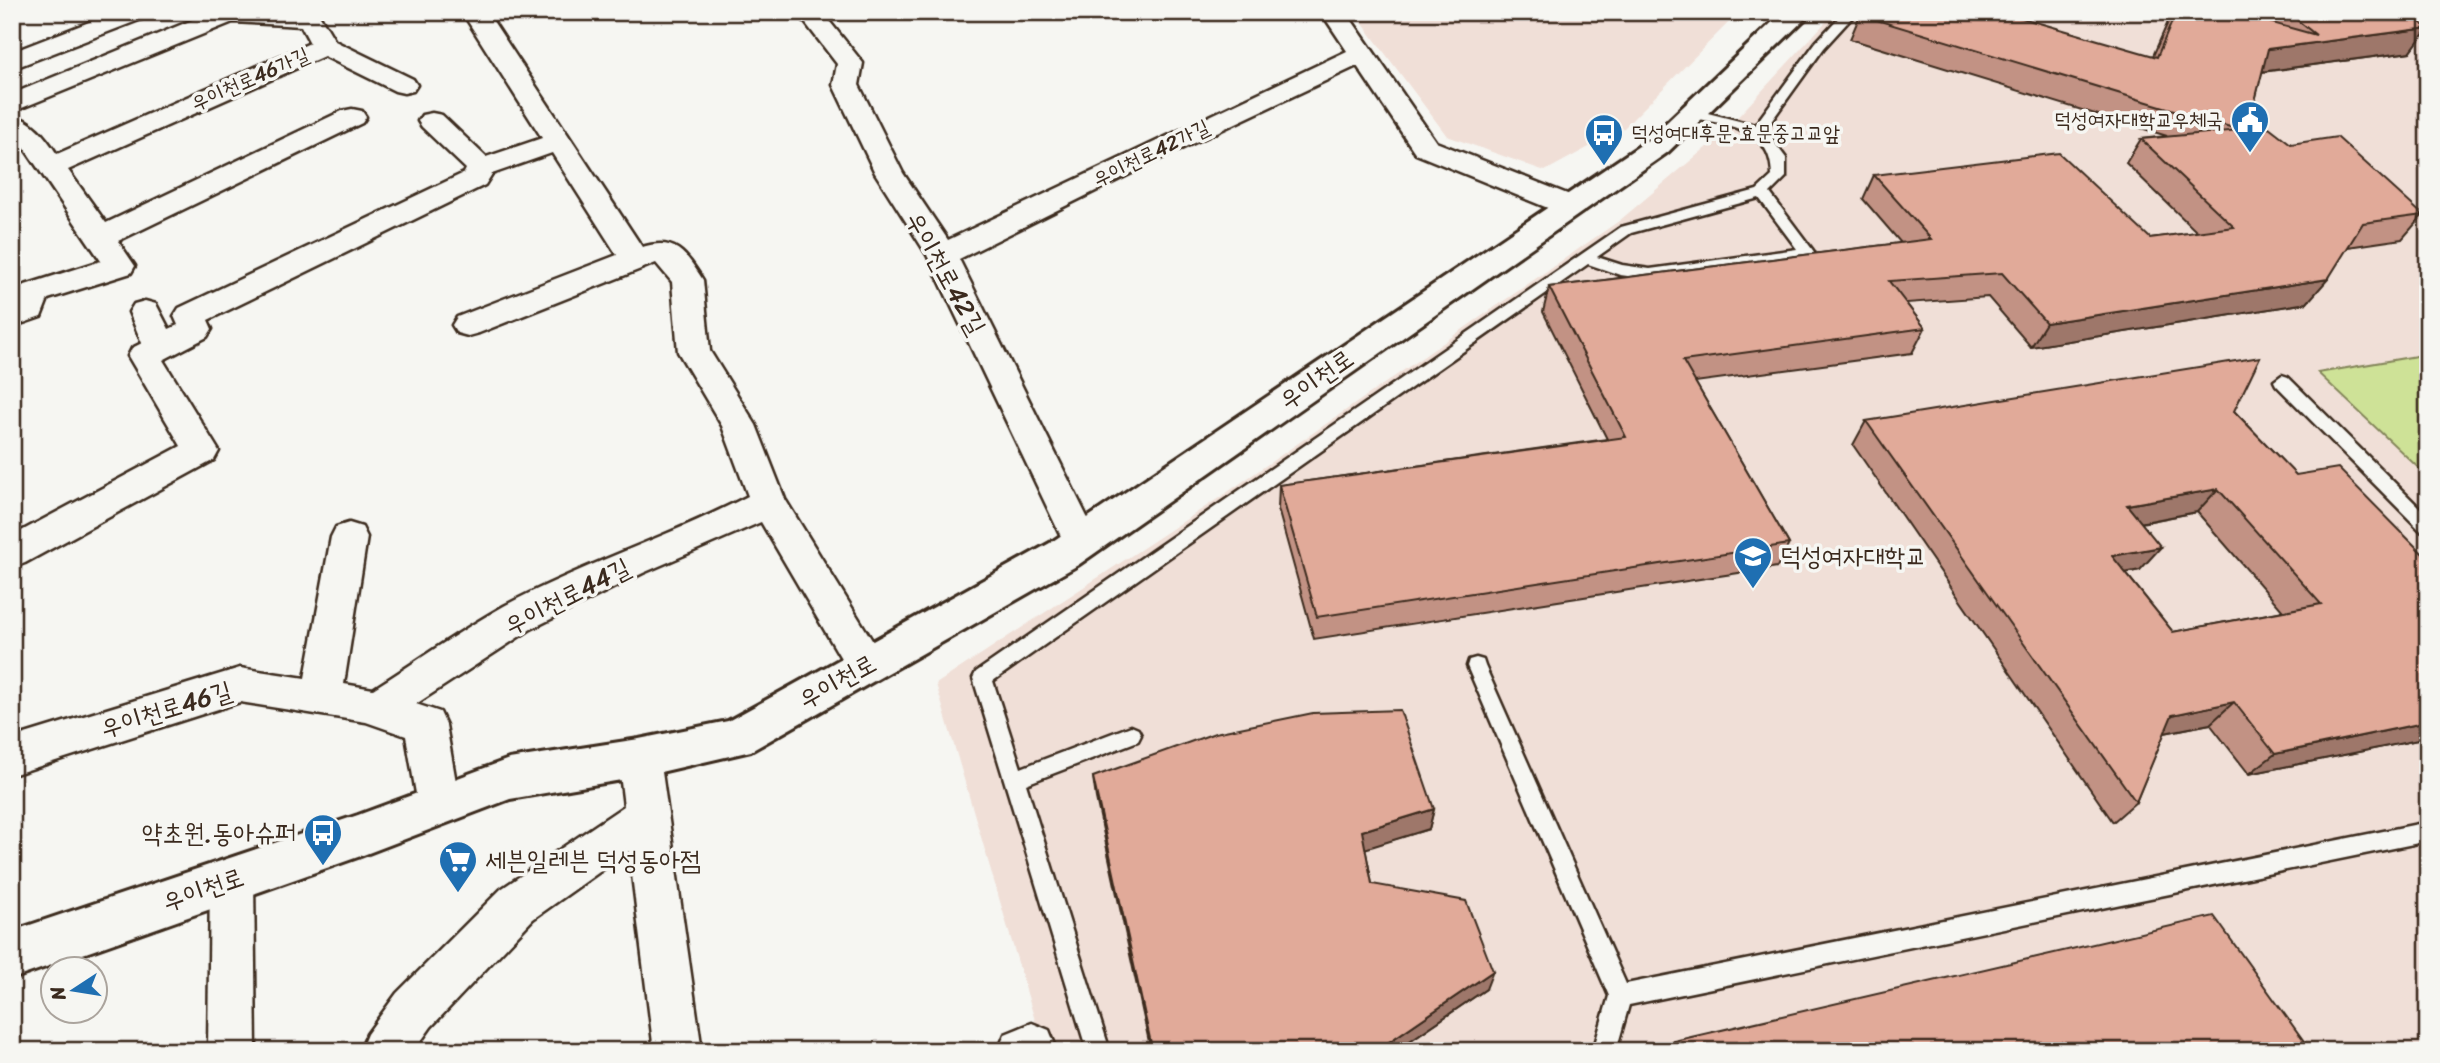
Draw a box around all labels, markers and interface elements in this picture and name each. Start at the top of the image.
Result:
street label: 우이천로46가길 [185,36,316,122]
public building icon: 덕성여자대학교우체국 [2229,99,2271,154]
place label: 덕성여자대학교우체국 [2054,101,2223,139]
street label: 우이천로42가길 [1086,108,1216,198]
bus stop icon: 덕성여대후문.효문중고교앞 [1583,112,1625,167]
place label: 덕성여대후문.효문중고교앞 [1631,114,1840,152]
street label: 우이천로42길 [893,202,999,344]
street label: 우이천로 [1269,336,1363,422]
place label: 덕성여자대학교 [1780,533,1926,579]
school or university icon: 덕성여자대학교 [1732,535,1774,590]
street label: 우이천로44길 [495,544,639,648]
street label: 우이천로 [789,641,885,721]
street label: 우이천로46길 [94,667,238,751]
place label: 약초원.동아슈퍼 [142,810,296,856]
bus stop icon: 약초원.동아슈퍼 [302,812,344,867]
place label: 세븐일레븐 덕성동아점 [485,837,701,883]
supermarket icon: 세븐일레븐 덕성동아점 [437,839,479,894]
street label: 우이천로 [156,854,250,924]
north arrow [38,954,108,1024]
text: N [40,983,76,1004]

